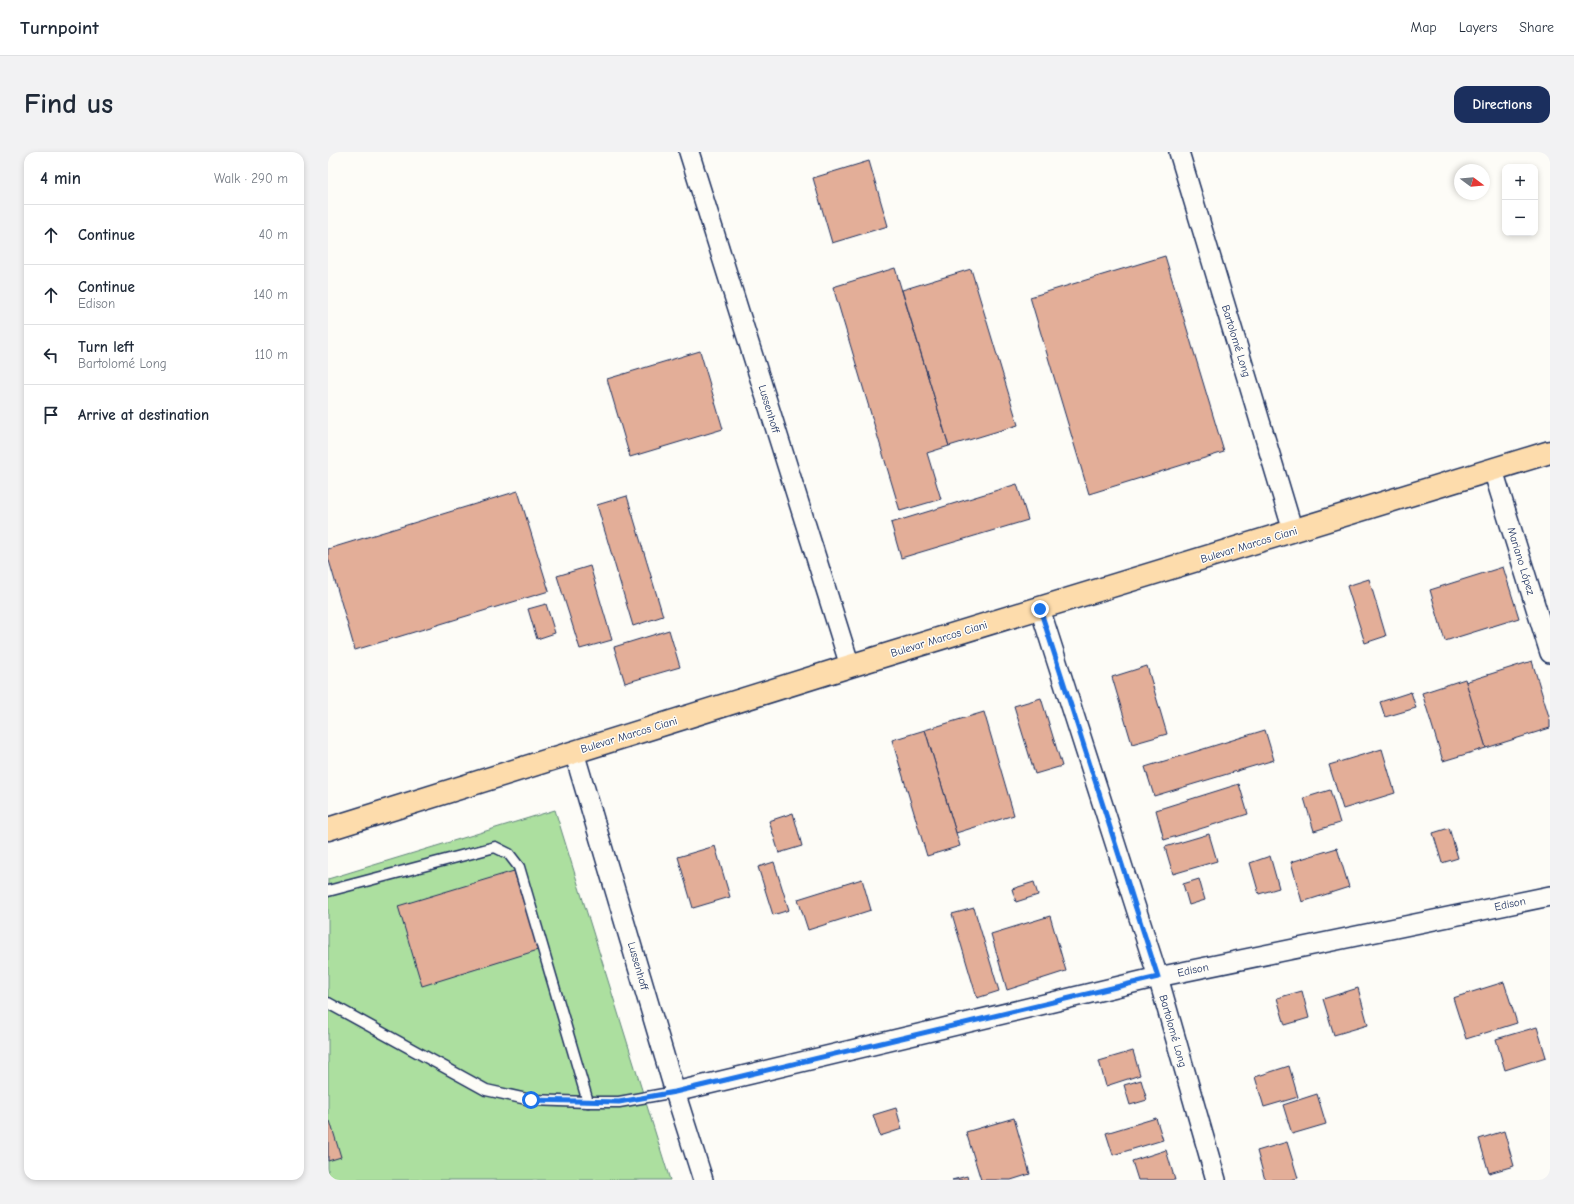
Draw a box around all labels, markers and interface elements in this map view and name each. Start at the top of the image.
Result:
text: Turnpoint [20,17,99,39]
text: Map [1410,19,1437,36]
text: Layers [1459,19,1497,36]
text: Share [1519,19,1554,36]
button: Directions [1454,86,1550,123]
text: Find us [24,88,113,120]
north arrow [1454,164,1490,200]
map controls [1502,164,1538,236]
button: + [1502,164,1538,200]
text: 4 min [40,169,81,188]
text: Walk · 290 m [214,171,288,186]
button: − [1502,200,1538,236]
icon: ahead [40,224,62,246]
text: Continue [78,226,135,244]
text: 40 m [259,227,288,242]
text: Continue [78,278,135,296]
icon: ahead [40,284,62,306]
text: 140 m [254,287,288,302]
text: Edison [78,296,115,311]
street label: Bartolomé Long [1219,303,1253,379]
text: Turn left [78,338,134,356]
icon: left [40,344,62,366]
text: 110 m [255,347,288,362]
text: Bartolomé Long [78,356,167,371]
street label: Lussenhoff [756,383,783,435]
icon: arrive [40,404,62,426]
text: Arrive at destination [78,406,209,424]
street label: Bulevar Marcos Ciani [1199,524,1299,566]
street label: Mariano López [1505,525,1538,597]
route end [1031,600,1049,618]
street label: Bulevar Marcos Ciani [889,618,989,660]
street label: Bulevar Marcos Ciani [579,714,679,756]
street label: Edison [1493,894,1527,914]
street label: Lussenhoff [625,940,651,992]
street label: Edison [1176,960,1210,980]
street label: Bartolomé Long [1156,993,1190,1069]
route start [522,1091,540,1109]

